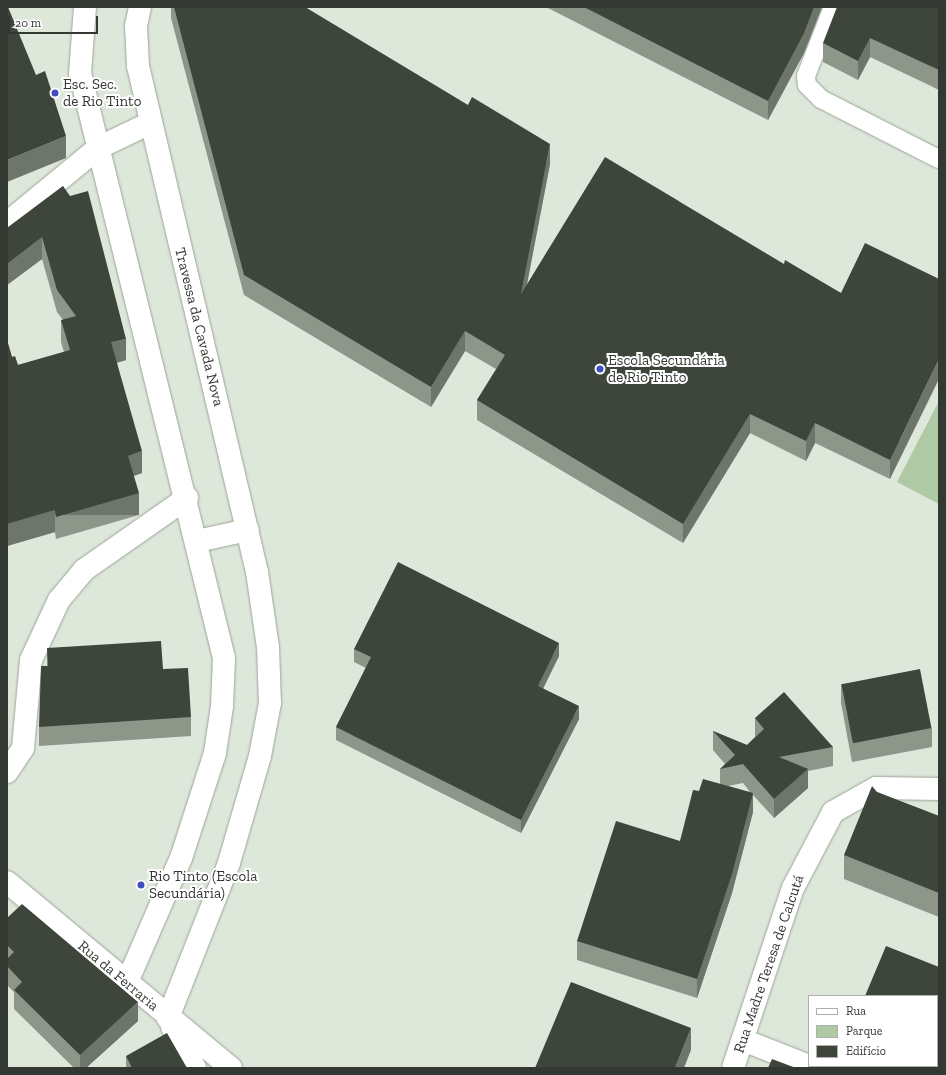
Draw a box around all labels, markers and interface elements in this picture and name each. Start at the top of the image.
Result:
scale bar [10,8,100,34]
text: 20 m [15,16,41,30]
place label: Esc. Sec. de Rio Tinto [63,75,142,110]
marker: Esc. Sec. de Rio Tinto [50,88,60,98]
street label: Travessa da Cavada Nova [171,246,227,408]
place label: Escola Secundária de Rio Tinto [608,351,725,386]
marker: Escola Secundária de Rio Tinto [595,364,605,374]
place label: Rio Tinto (Escola Secundária) [149,867,258,902]
street label: Rua Madre Teresa de Calcutá [730,872,808,1056]
marker: Rio Tinto (Escola Secundária) [136,880,146,890]
street label: Rua da Ferraria [74,937,162,1015]
legend [808,995,938,1067]
text: Rua [846,1004,866,1018]
text: Parque [846,1024,882,1038]
text: Edifício [846,1044,886,1058]

